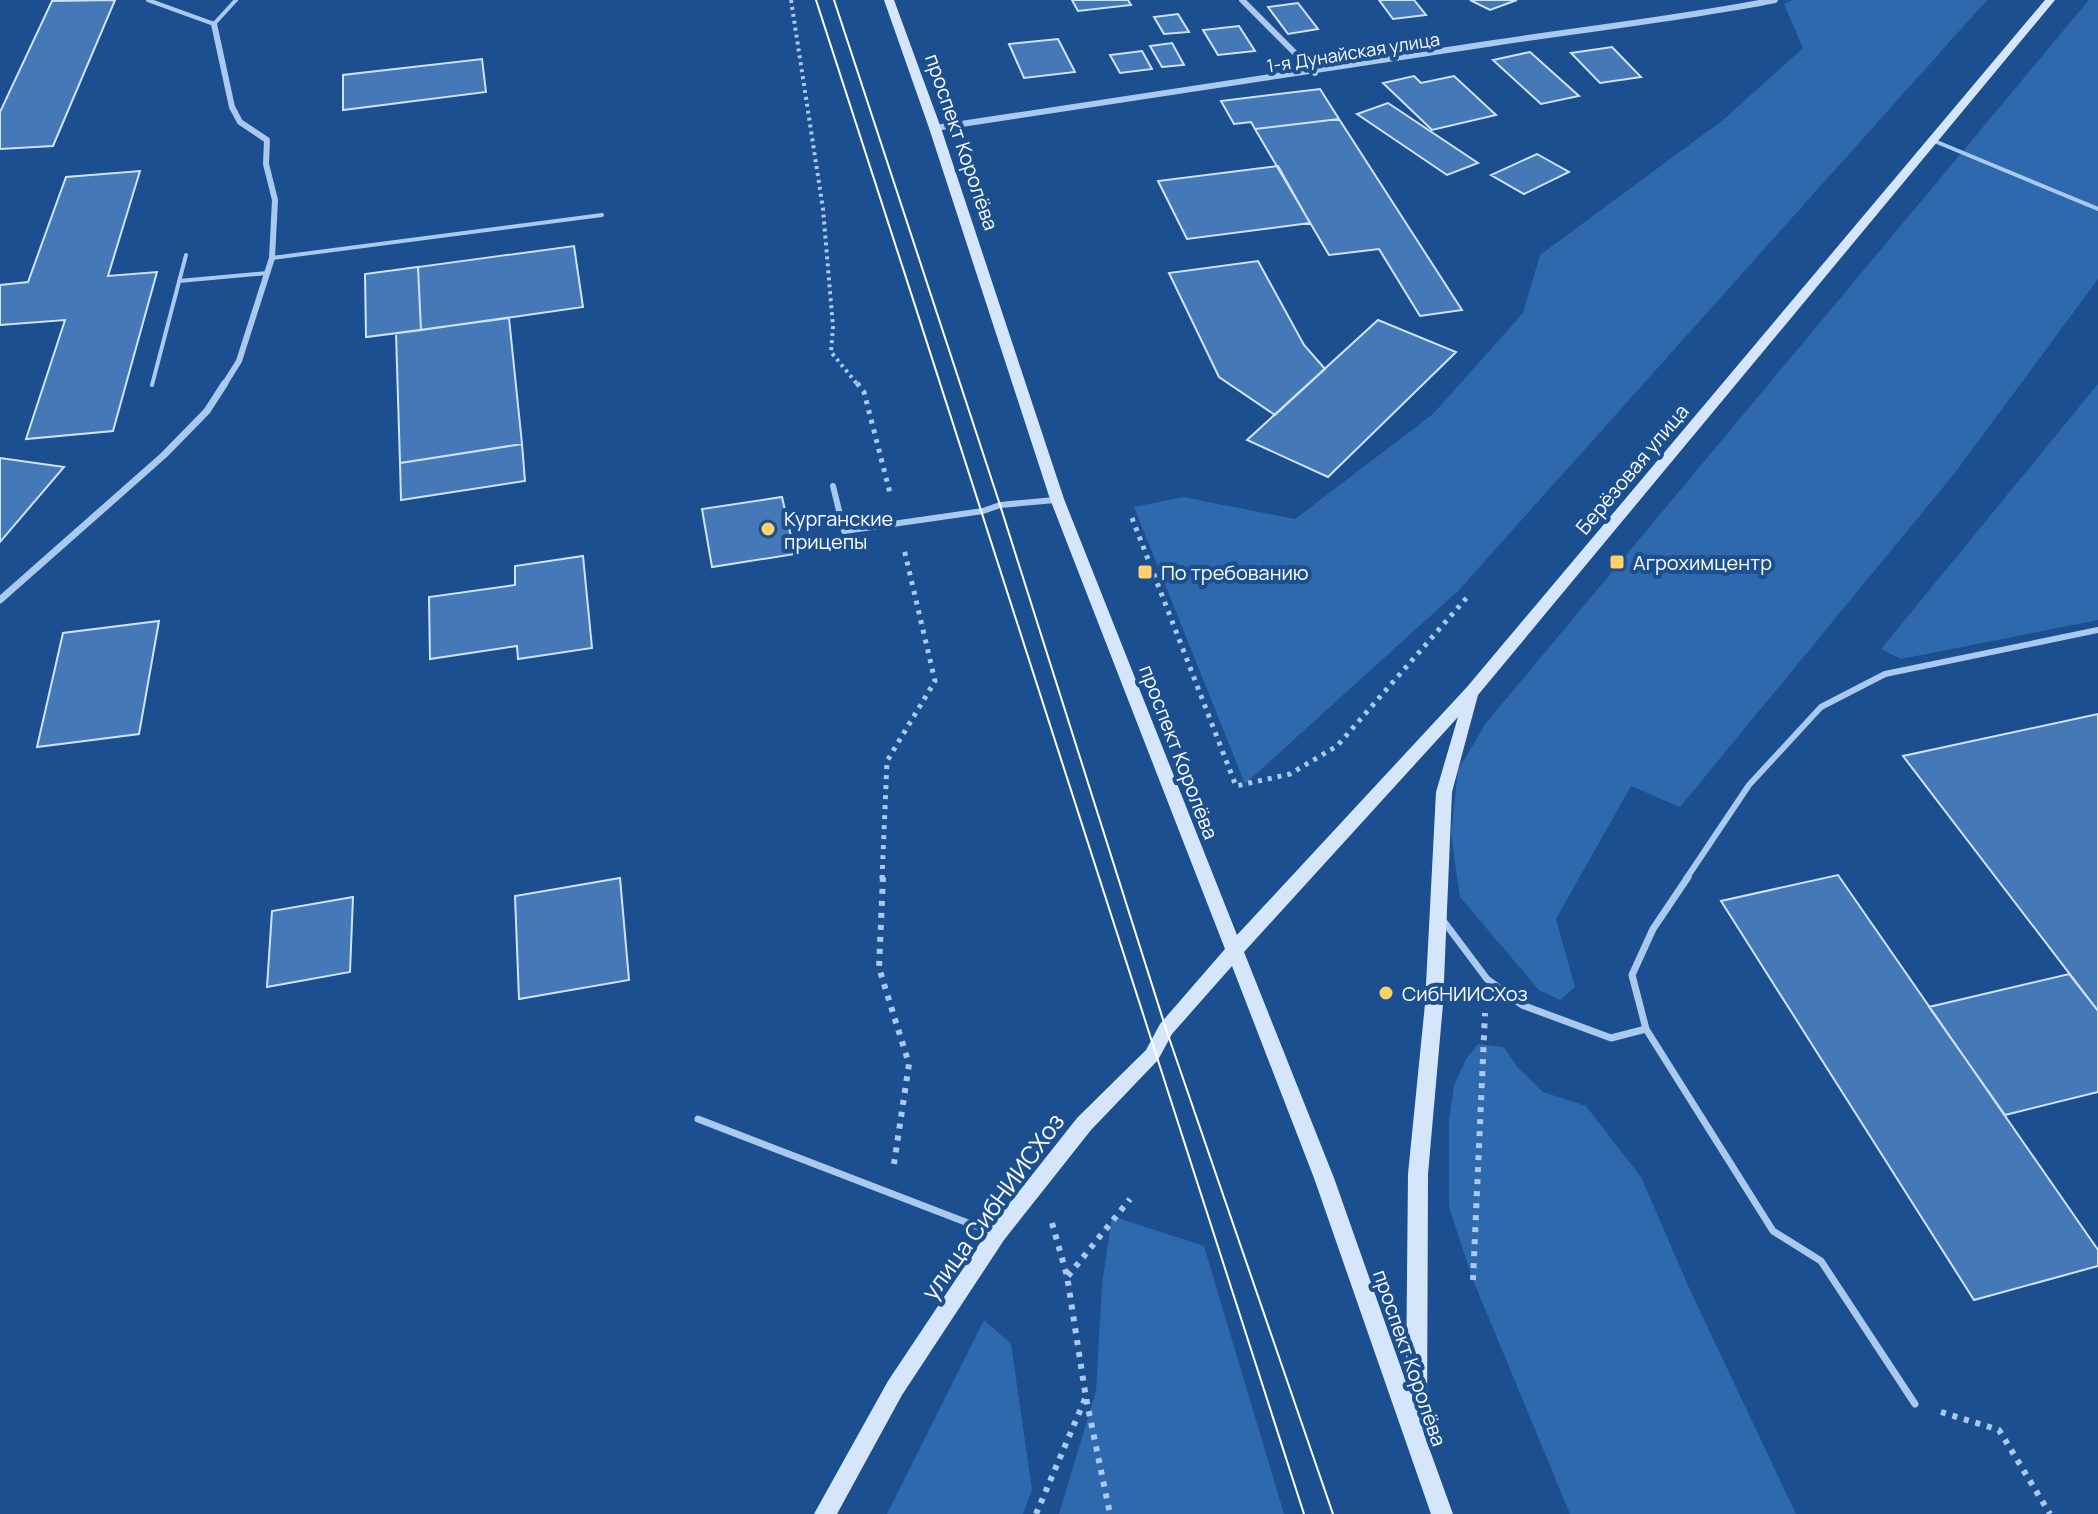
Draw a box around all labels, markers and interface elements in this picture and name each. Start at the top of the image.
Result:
street label: 1-я Дунайская улица [1265,26,1441,78]
street label: проспект Королёва [919,50,1005,234]
street label: Берёзовая улица [1570,398,1694,540]
place label: Курганские прицепы [784,505,893,555]
marker: Курганские прицепы [759,520,777,538]
place label: Агрохимцентр [1633,549,1772,576]
marker: Агрохимцентр [1608,553,1626,571]
place label: По требованию [1161,559,1309,586]
marker: По требованию [1136,563,1154,581]
street label: проспект Королёва [1133,661,1225,843]
place label: СибНИИСХоз [1402,980,1528,1007]
marker: СибНИИСХоз [1377,984,1395,1002]
street label: улица СибНИИСХоз [913,1106,1071,1306]
street label: проспект Королёва [1367,1266,1453,1450]

